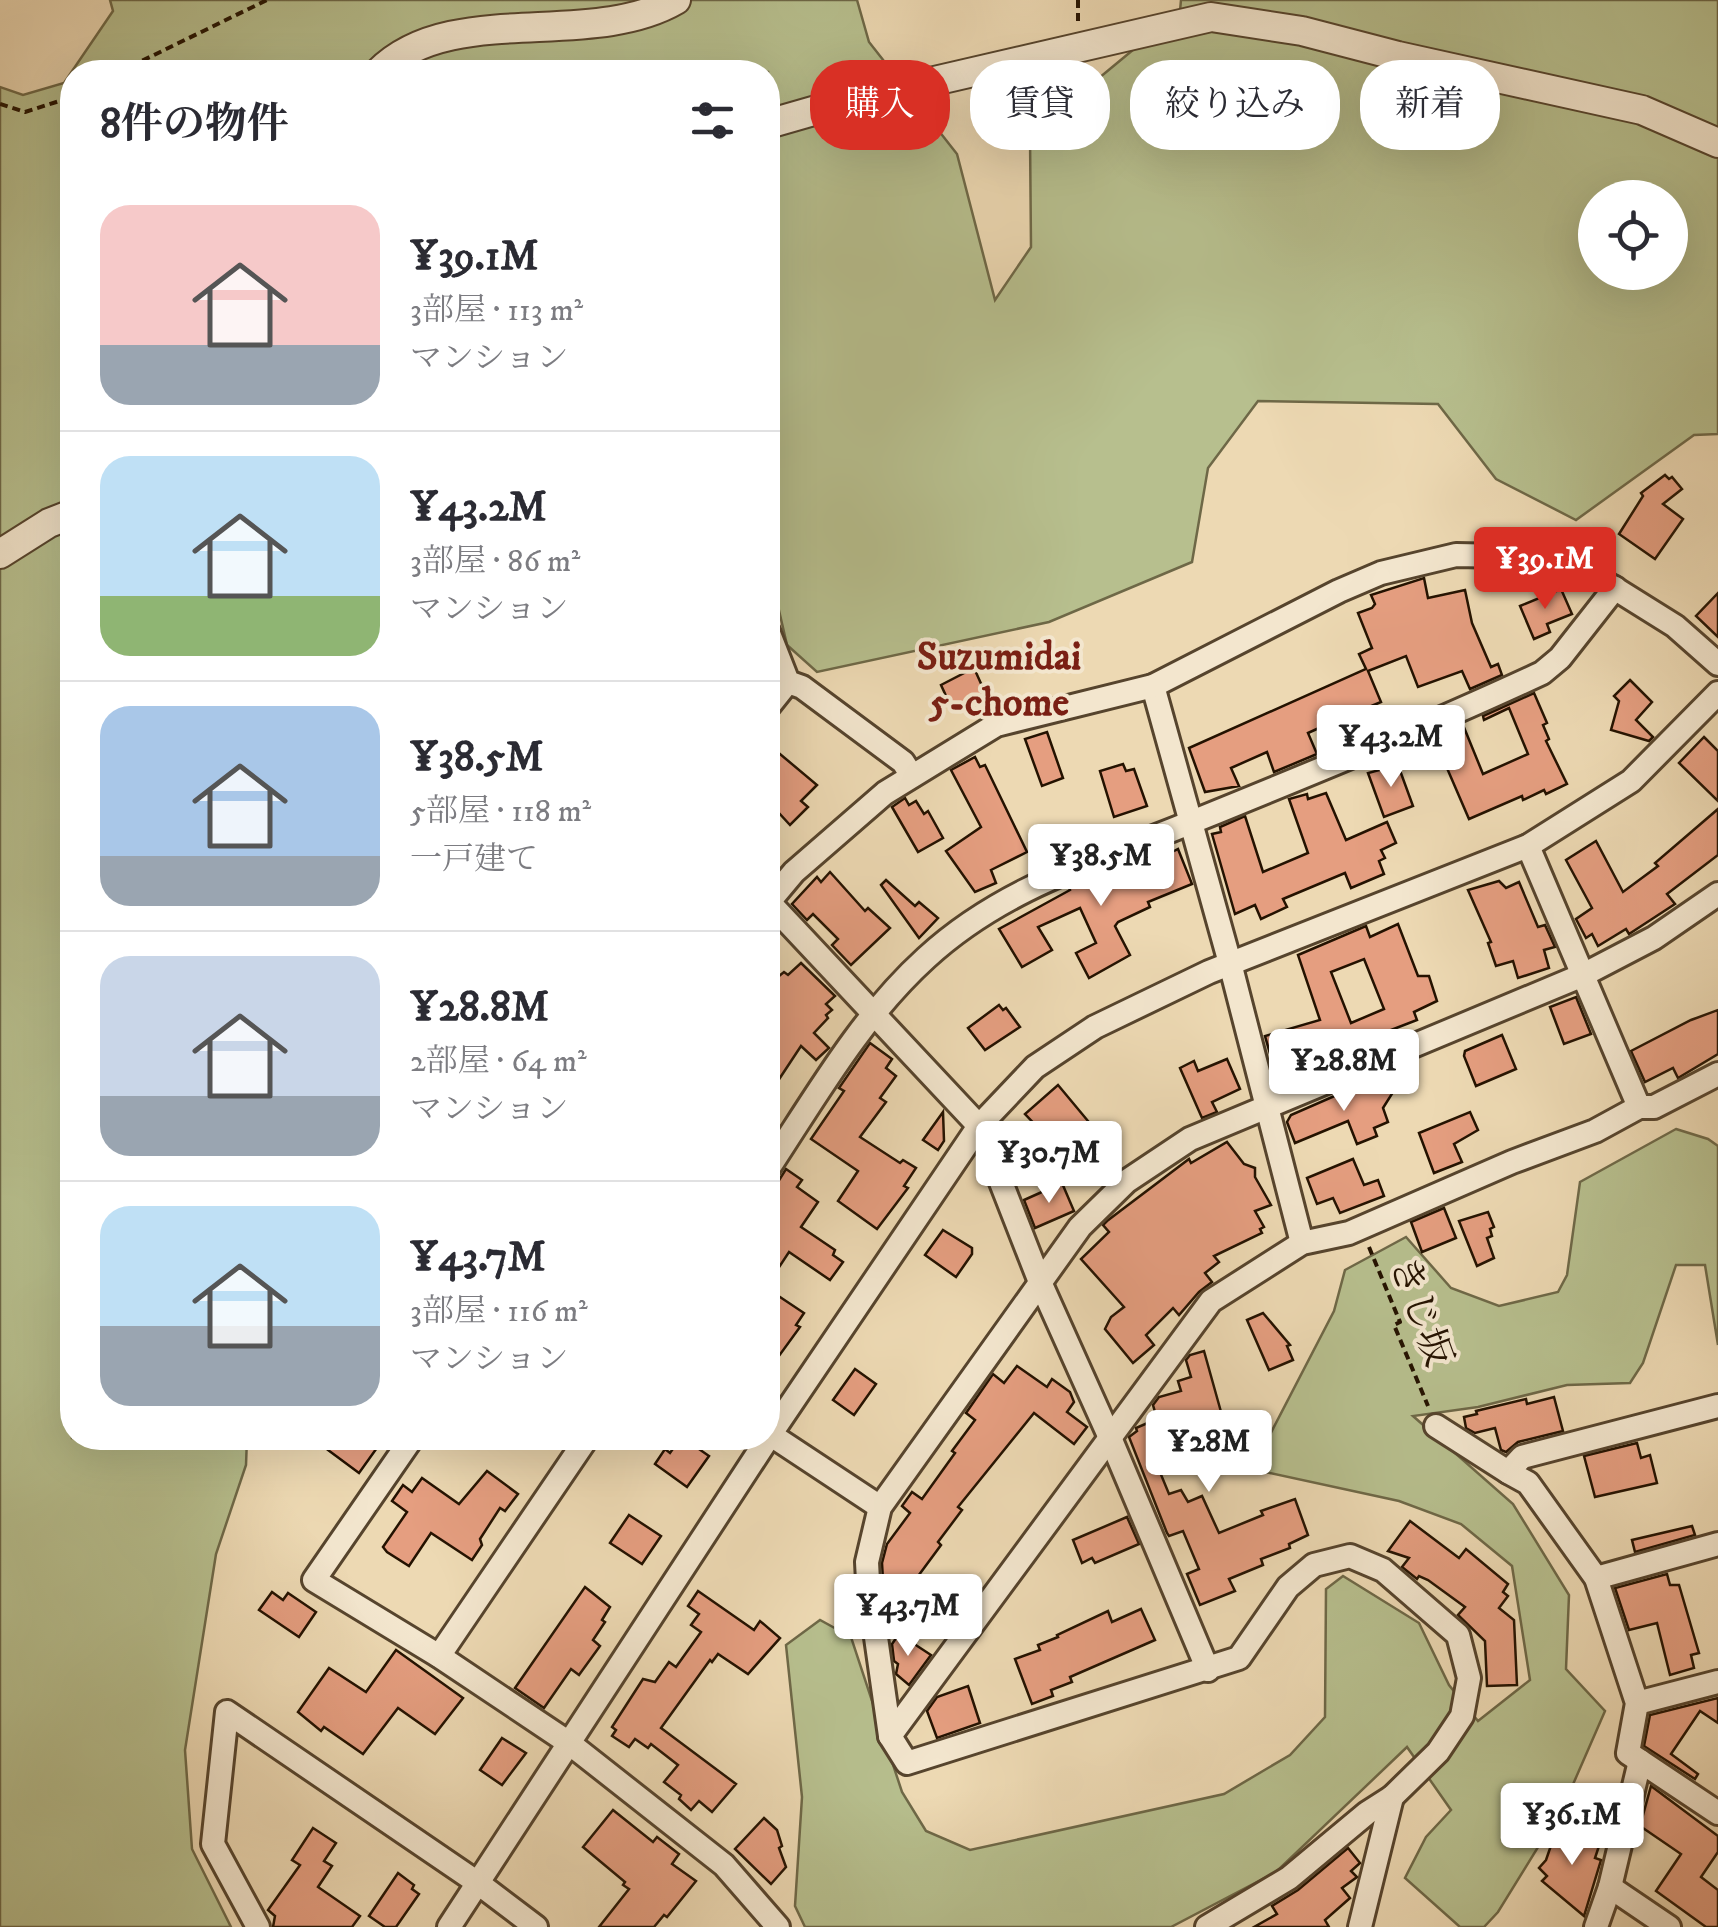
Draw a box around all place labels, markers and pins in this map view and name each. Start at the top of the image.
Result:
pin: ¥39.1M [1464,527,1626,612]
pin: ¥43.2M [1310,705,1472,790]
pin: ¥38.5M [1020,824,1182,909]
pin: ¥28.8M [1263,1029,1425,1114]
pin: ¥30.7M [968,1121,1130,1206]
pin: ¥28M [1150,1410,1268,1495]
pin: ¥43.7M [827,1574,989,1659]
pin: ¥36.1M [1491,1783,1653,1868]

